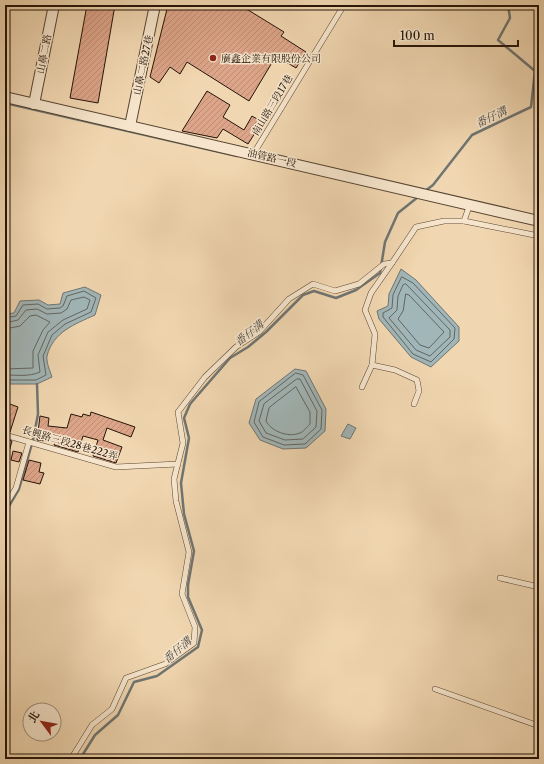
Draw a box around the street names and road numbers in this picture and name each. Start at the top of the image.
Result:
street label: 山鼻二路 [34,33,54,75]
street label: 山鼻二路27巷 [130,34,156,96]
street label: 南山路三段17巷 [249,72,295,138]
street label: 油管路一段 [246,146,298,170]
street label: 長興路三段28巷222弄 [21,423,119,463]

